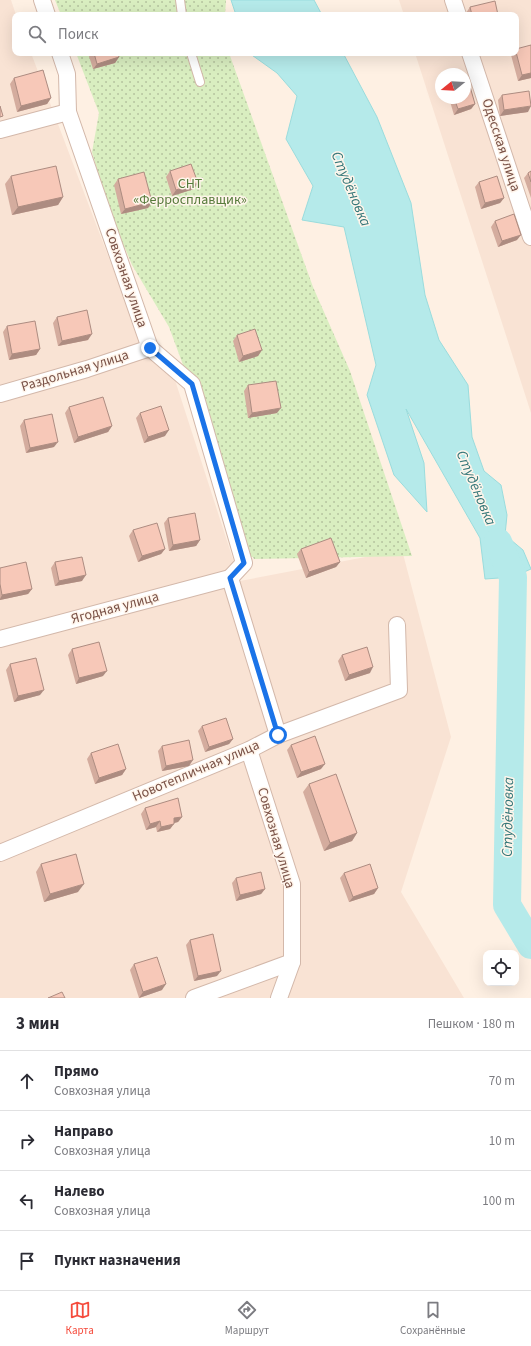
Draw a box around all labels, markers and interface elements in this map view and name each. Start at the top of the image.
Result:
search box [12,12,519,56]
icon: search [26,23,48,45]
text: Поиск [58,24,99,45]
north arrow [435,68,471,104]
street label: Одесская улица [477,96,525,194]
water label: Студёновка [326,148,376,230]
park label: СНТ «Ферросплавщик» [133,174,247,210]
street label: Совхозная улица [100,226,152,330]
route end [141,339,159,357]
street label: Раздольная улица [19,345,131,397]
water label: Студёновка [451,447,501,529]
street label: Ягодная улица [69,587,161,629]
route start [269,726,287,744]
street label: Новотепличная улица [129,735,263,807]
water label: Студёновка [497,777,519,857]
street label: Совхозная улица [252,785,300,891]
map controls [483,950,519,986]
button: locate [483,950,519,986]
text: 3 мин [16,1012,59,1036]
text: Пешком · 180 m [428,1015,515,1033]
text: Прямо [54,1061,99,1082]
icon: ahead [16,1070,38,1092]
text: 70 m [489,1072,515,1090]
text: Совхозная улица [54,1082,151,1100]
text: Направо [54,1121,113,1142]
icon: right [16,1130,38,1152]
text: 10 m [489,1132,515,1150]
text: Совхозная улица [54,1142,151,1160]
text: Налево [54,1181,105,1202]
icon: left [16,1190,38,1212]
text: 100 m [482,1192,515,1210]
text: Совхозная улица [54,1202,151,1220]
icon: arrive [16,1250,38,1272]
text: Пункт назначения [54,1250,181,1271]
tab: Карта [66,1299,94,1338]
tab: Маршрут [225,1299,269,1338]
tab: Сохранённые [400,1299,465,1338]

